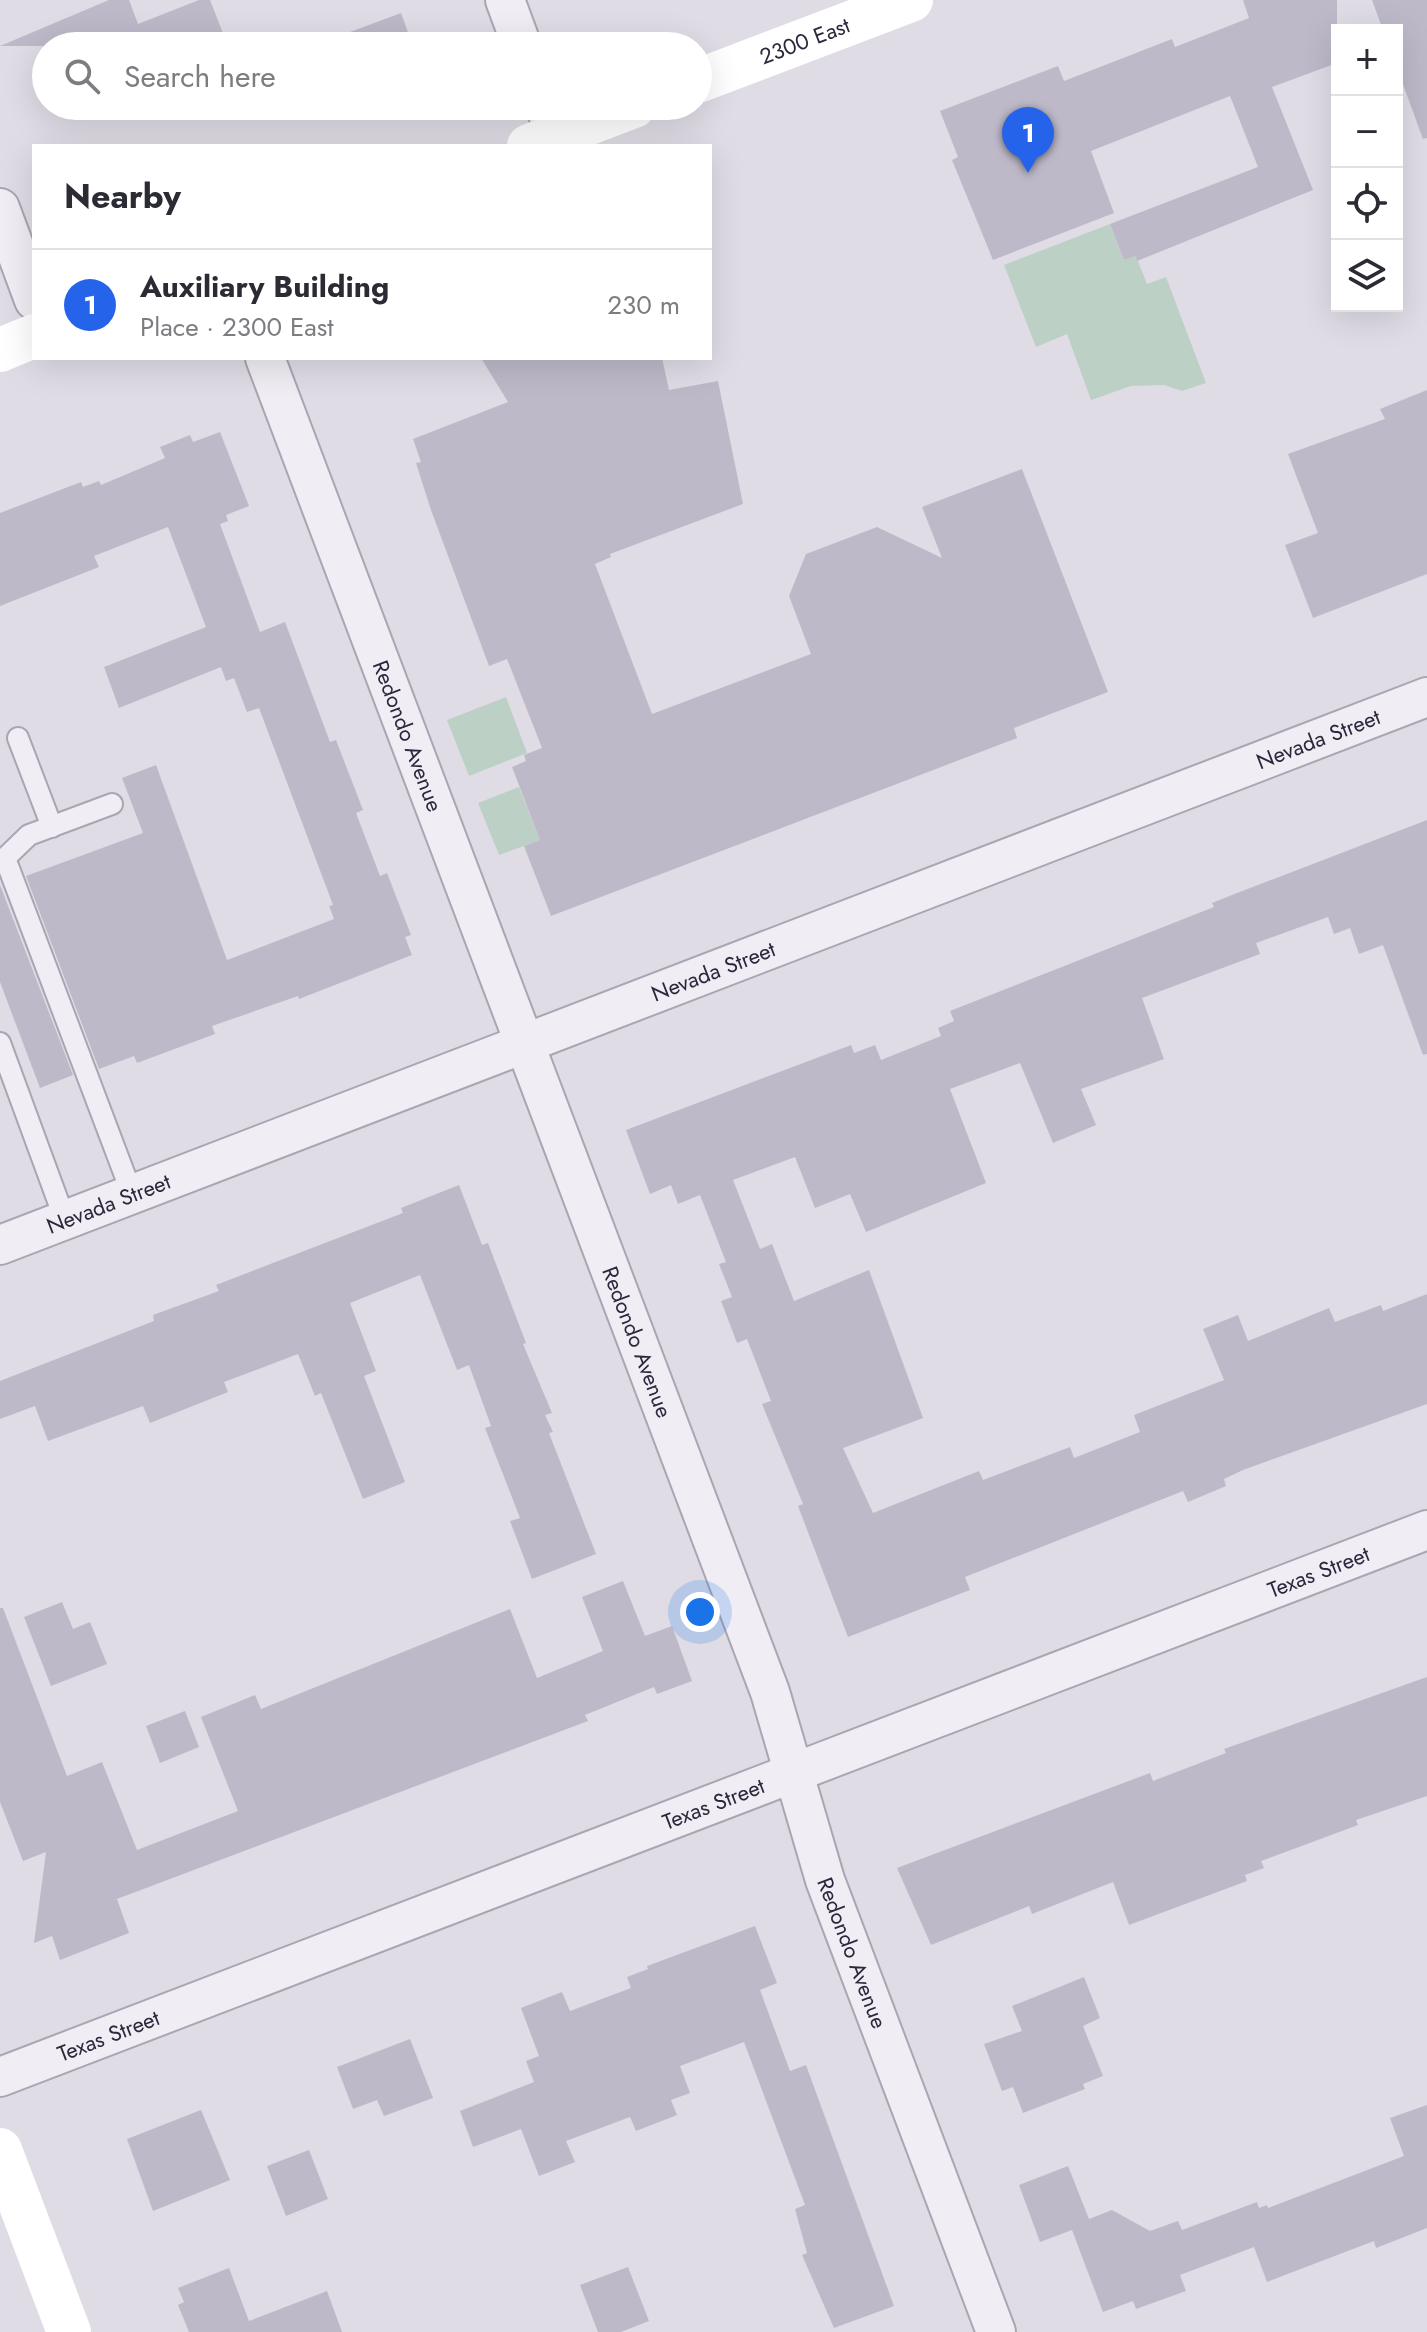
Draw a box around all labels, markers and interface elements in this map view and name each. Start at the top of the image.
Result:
street label: 2300 East [755,8,855,72]
map controls [1331,24,1403,312]
button: + [1331,24,1403,96]
search box [32,32,712,120]
icon: search [60,54,104,98]
text: Search here [124,55,276,98]
button: − [1331,96,1403,168]
pin: 1 [1002,107,1054,173]
button: locate [1331,168,1403,240]
text: Nearby [64,172,181,221]
button: layers [1331,240,1403,312]
text: Auxiliary Building [140,265,389,308]
text: 1 [83,286,97,324]
text: 230 m [607,286,680,324]
text: Place · 2300 East [140,308,333,346]
street label: Redondo Avenue [365,656,451,816]
street label: Nevada Street [1251,700,1386,777]
street label: Nevada Street [647,932,781,1009]
street label: Nevada Street [42,1165,176,1242]
street label: Redondo Avenue [594,1262,681,1422]
street label: Texas Street [1263,1537,1375,1606]
your location [680,1592,720,1632]
street label: Texas Street [658,1769,770,1838]
street label: Redondo Avenue [809,1872,896,2033]
street label: Texas Street [53,2001,165,2070]

